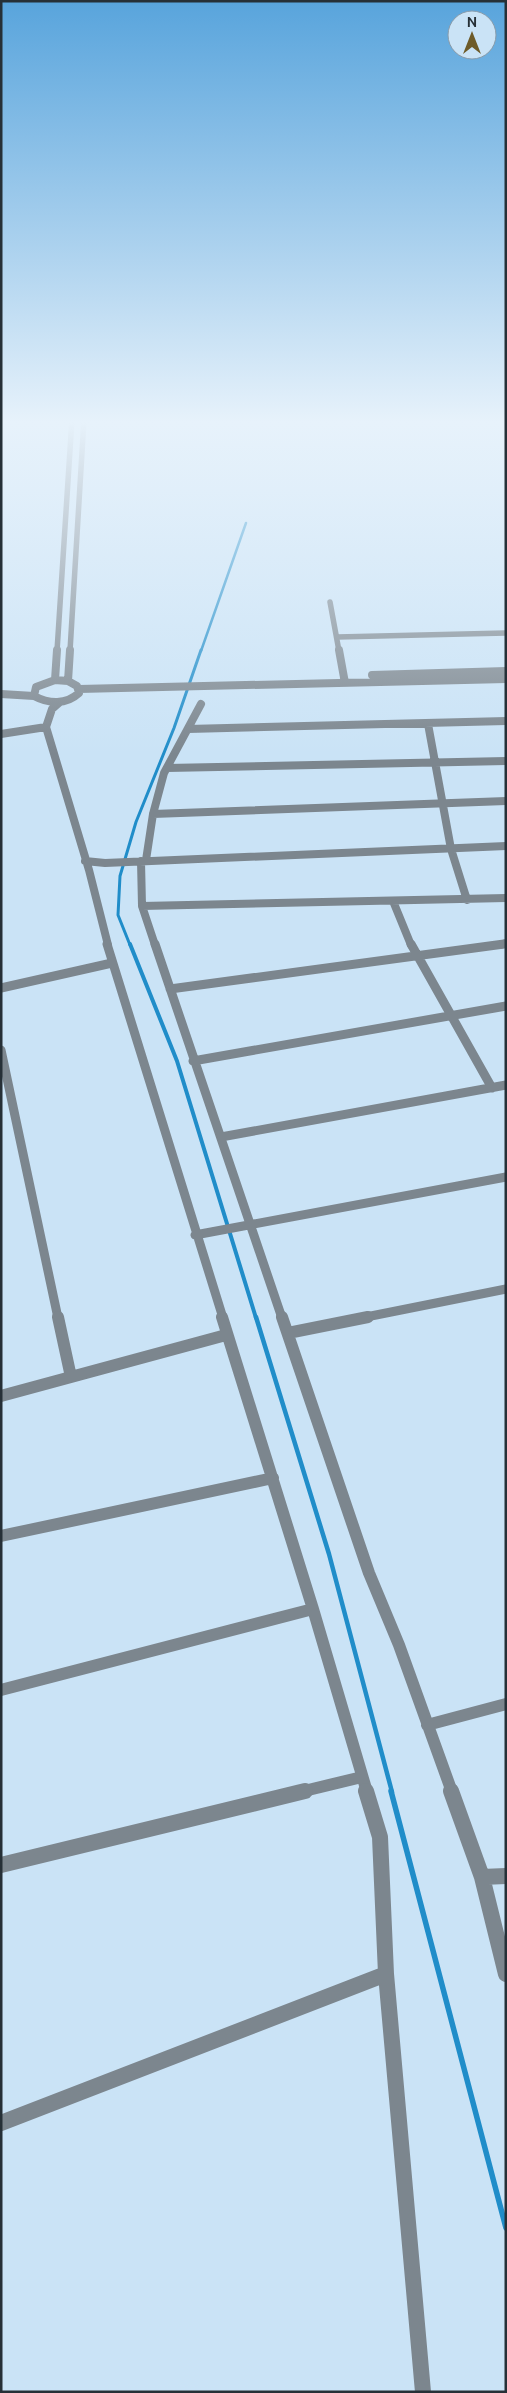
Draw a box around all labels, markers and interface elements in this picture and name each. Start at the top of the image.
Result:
north arrow [447,10,497,60]
text: N [467,14,477,30]

